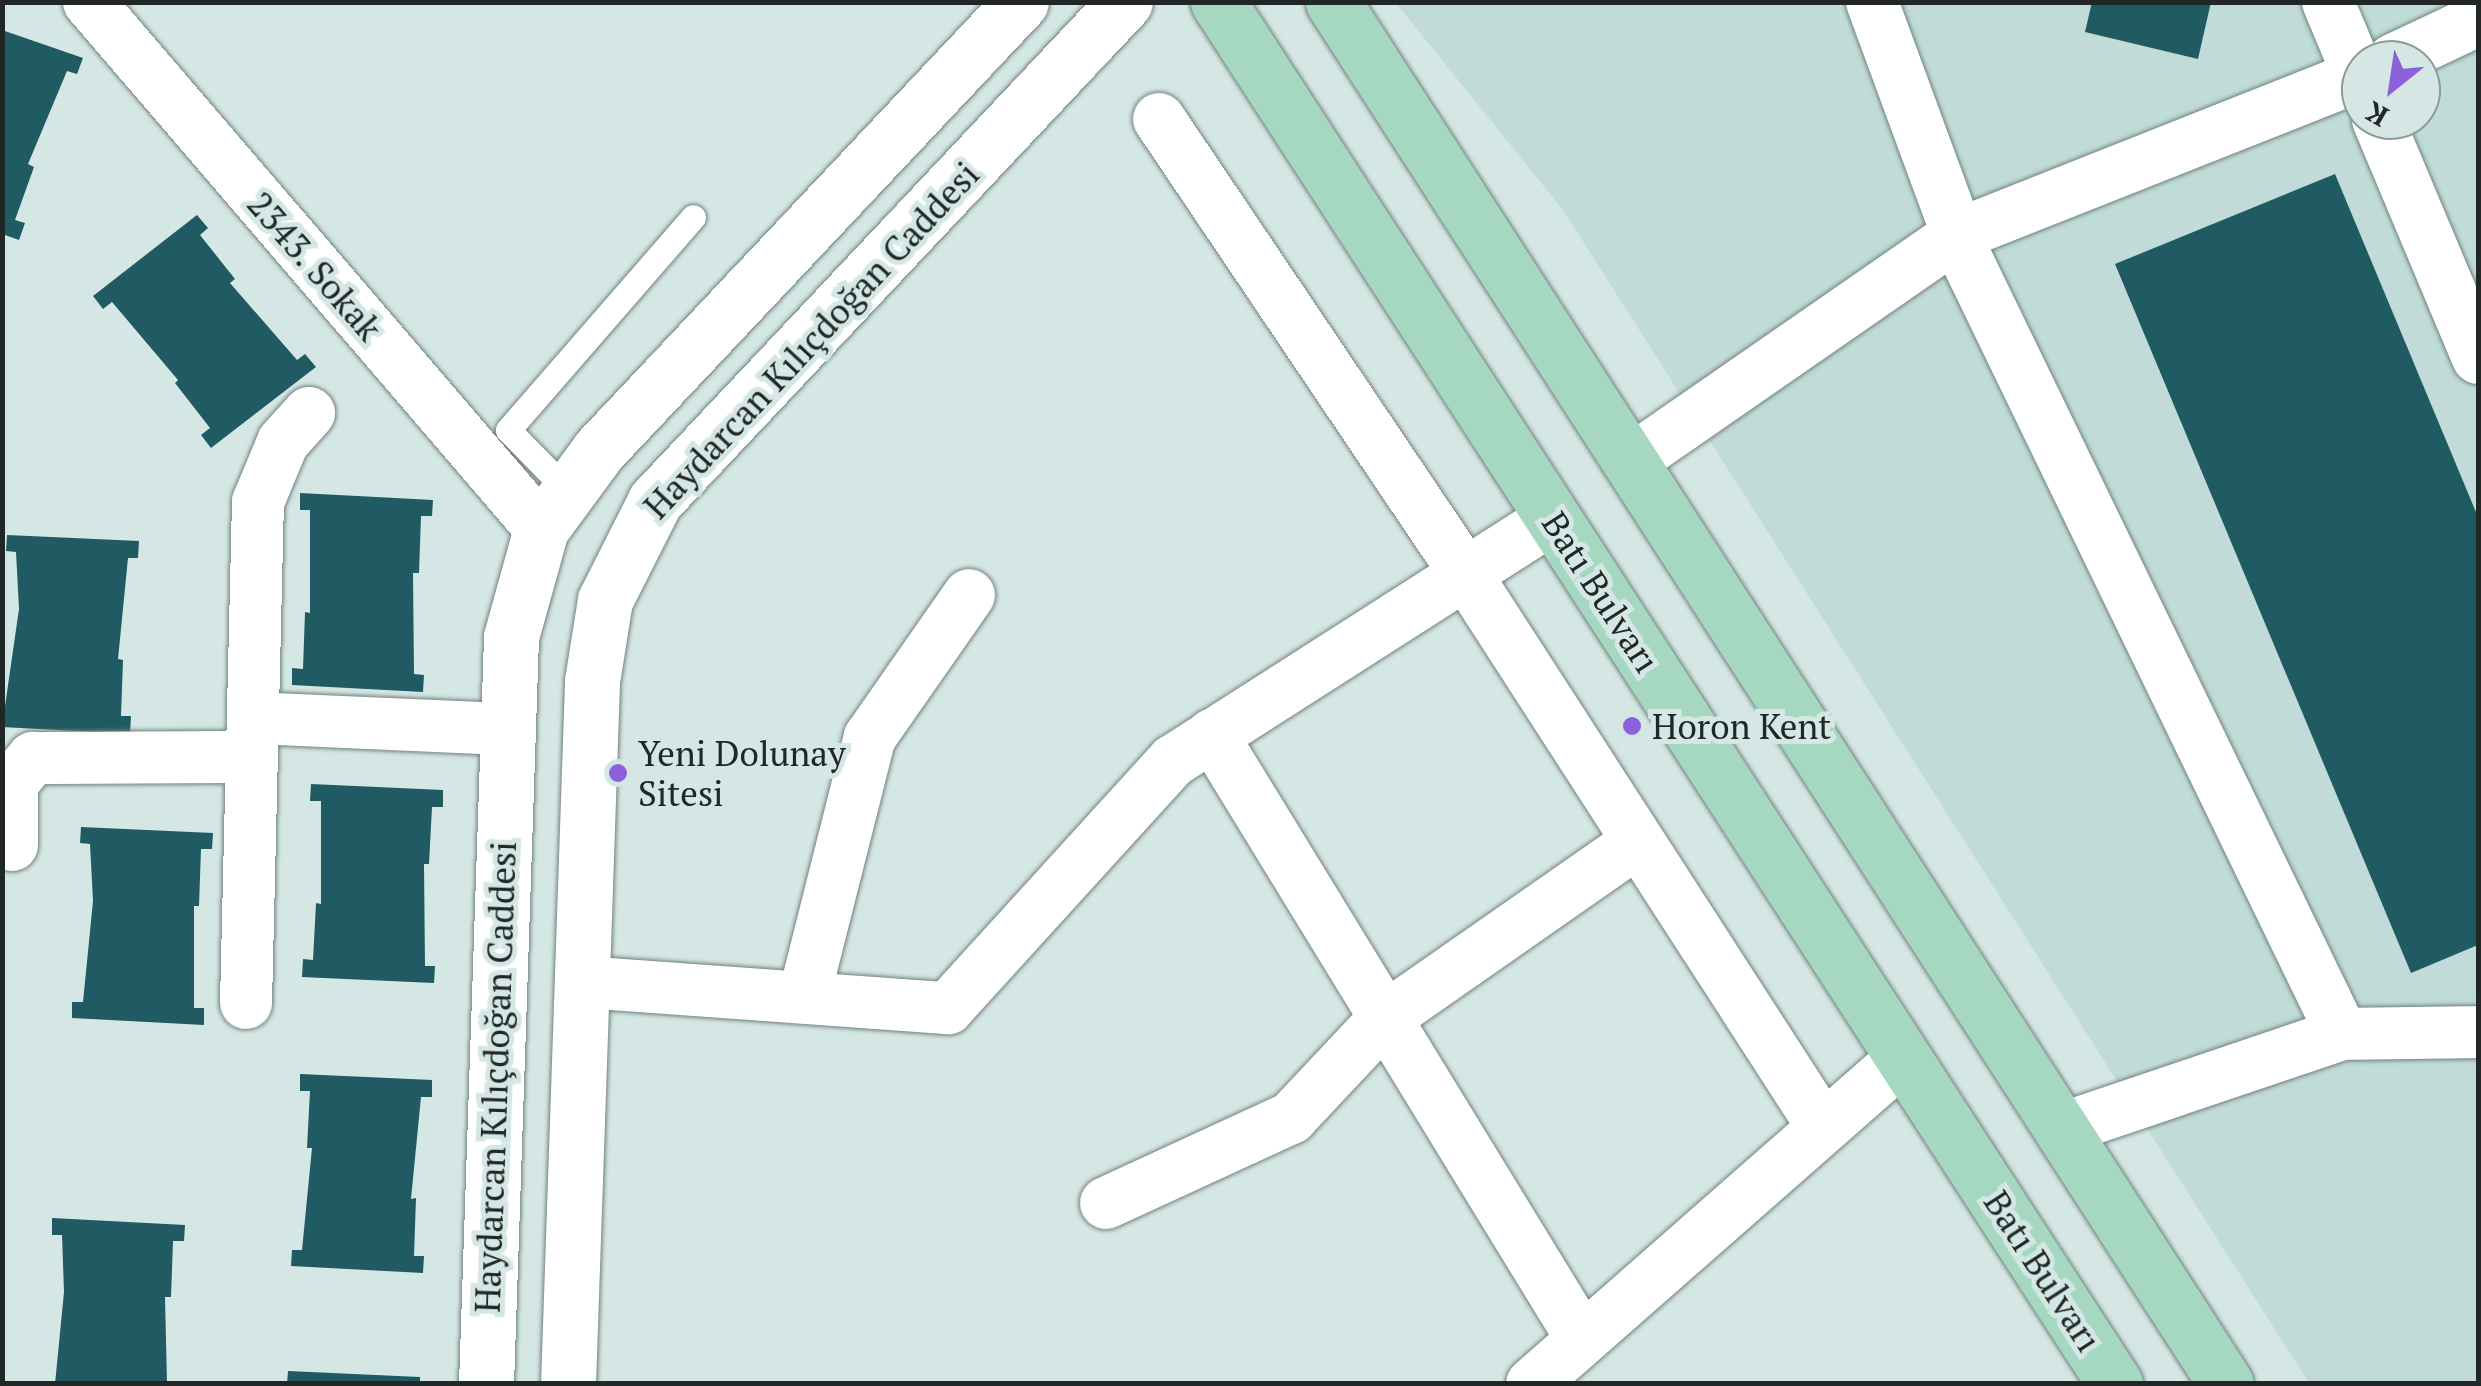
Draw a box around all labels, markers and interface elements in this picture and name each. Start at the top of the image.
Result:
north arrow [2341,40,2441,140]
text: K [2359,94,2395,136]
street label: Haydarcan Kılıçdoğan Caddesi [635,153,987,527]
street label: 2343. Sokak [239,182,391,350]
street label: Batı Bulvarı [1534,504,1668,680]
place label: Horon Kent [1652,705,1831,747]
marker: Horon Kent [1621,715,1643,737]
place label: Yeni Dolunay Sitesi [638,732,846,814]
marker: Yeni Dolunay Sitesi [607,762,629,784]
street label: Haydarcan Kılıçdoğan Caddesi [466,841,524,1313]
street label: Batı Bulvarı [1976,1183,2110,1359]

